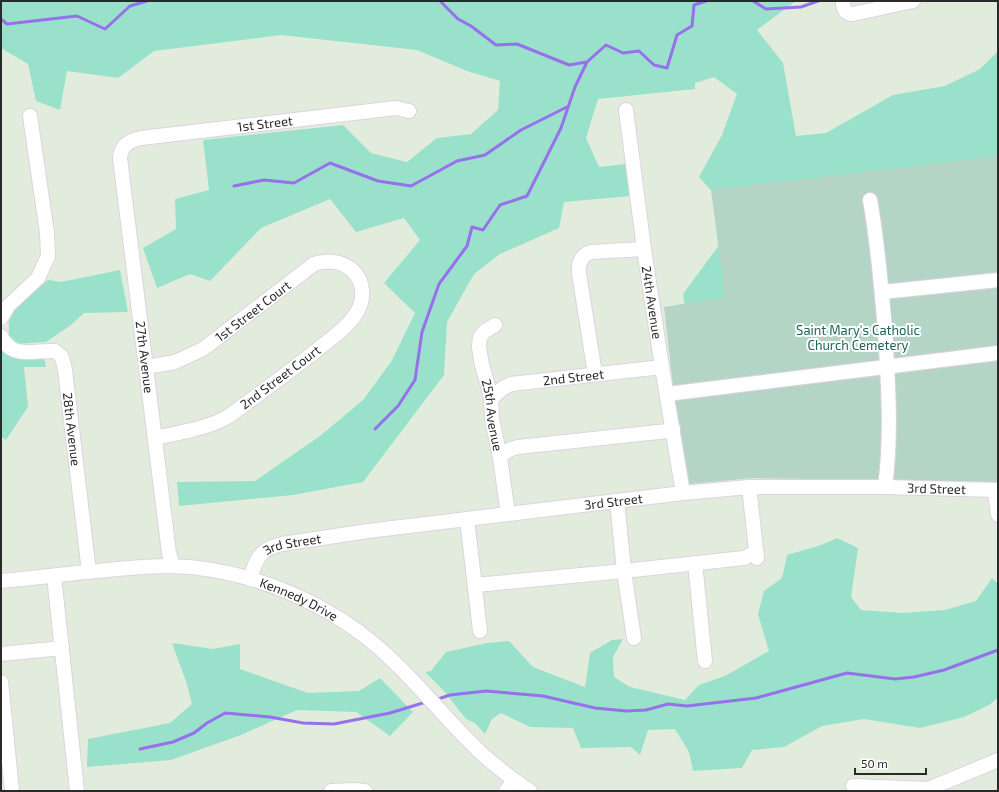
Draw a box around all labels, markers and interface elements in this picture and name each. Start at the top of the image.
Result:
street label: 1st Street [236,112,294,135]
street label: 24th Avenue [639,264,666,340]
street label: 1st Street Court [212,277,294,345]
street label: 27th Avenue [133,320,157,394]
park label: Saint Mary's Catholic Church Cemetery [796,322,920,353]
street label: 2nd Street Court [237,342,323,412]
street label: 2nd Street [542,366,605,388]
street label: 25th Avenue [478,377,506,452]
street label: 28th Avenue [60,392,84,467]
street label: 3rd Street [907,480,966,497]
street label: 3rd Street [583,490,643,513]
street label: 3rd Street [260,530,322,558]
street label: Kennedy Drive [258,574,341,624]
scale bar [855,750,926,776]
text: 50 m [861,756,888,770]

